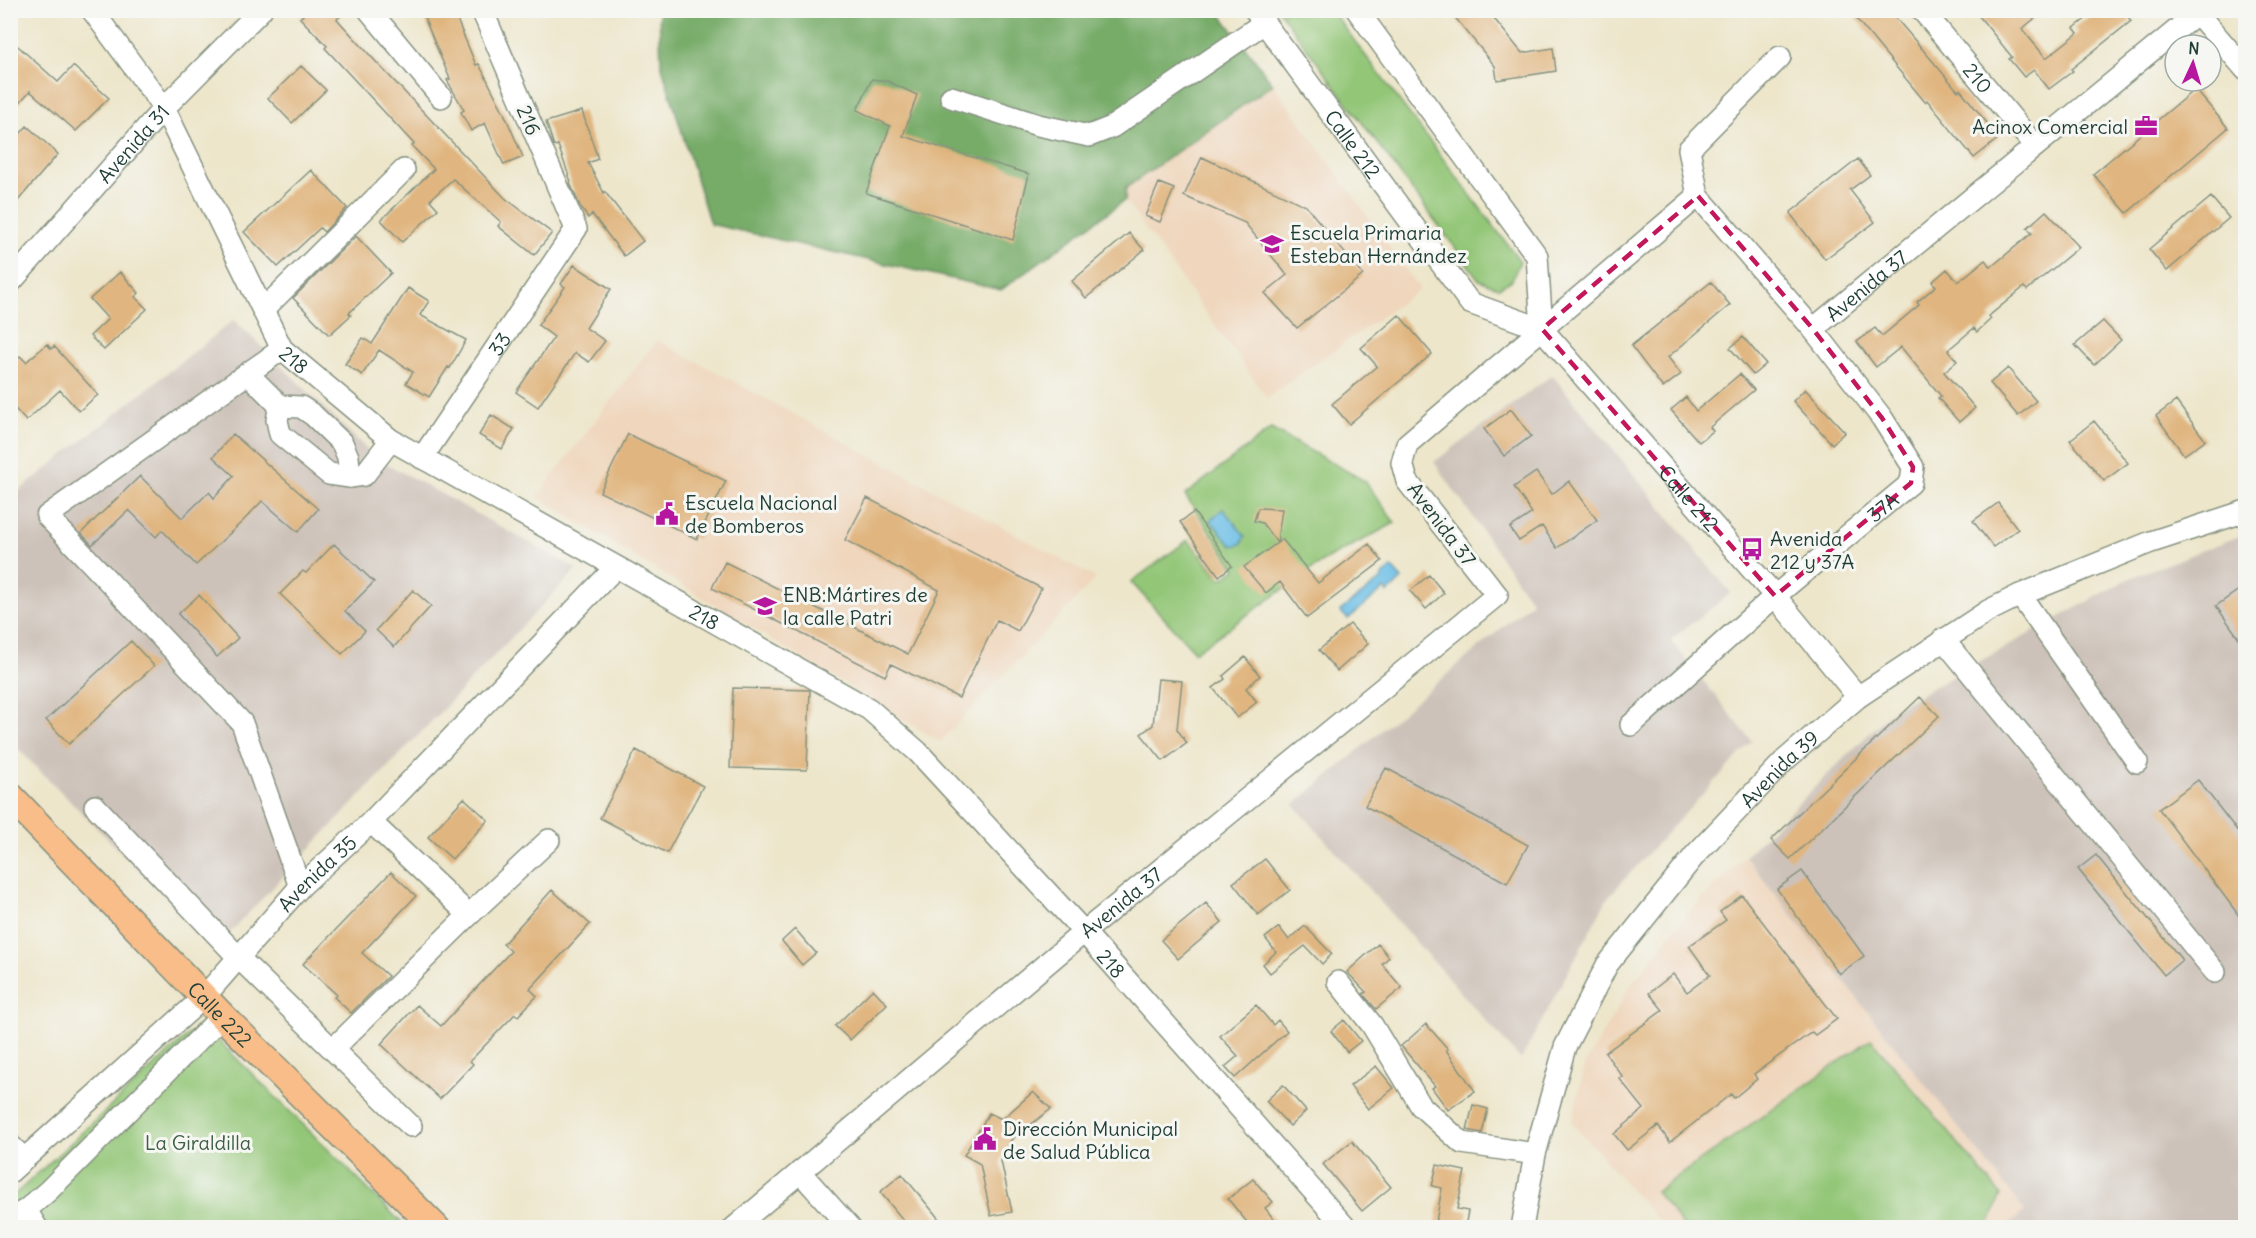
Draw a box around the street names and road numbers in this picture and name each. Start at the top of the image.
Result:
street label: 210 [1958,57,1998,98]
street label: Avenida 31 [92,99,174,188]
street label: 216 [512,101,546,139]
street label: Calle 212 [1320,105,1387,183]
street label: Avenida 37 [1820,244,1912,326]
street label: 33 [482,327,516,360]
street label: 218 [275,340,314,379]
street label: Calle 212 [1654,460,1725,536]
street label: Avenida 37 [1402,477,1482,571]
street label: 37A [1862,486,1903,527]
street label: 218 [685,598,724,635]
street label: Avenida 39 [1735,724,1823,812]
street label: Avenida 35 [272,829,361,917]
street label: Avenida 37 [1075,861,1167,943]
street label: 218 [1092,943,1131,983]
street label: Calle 222 [183,976,258,1052]

